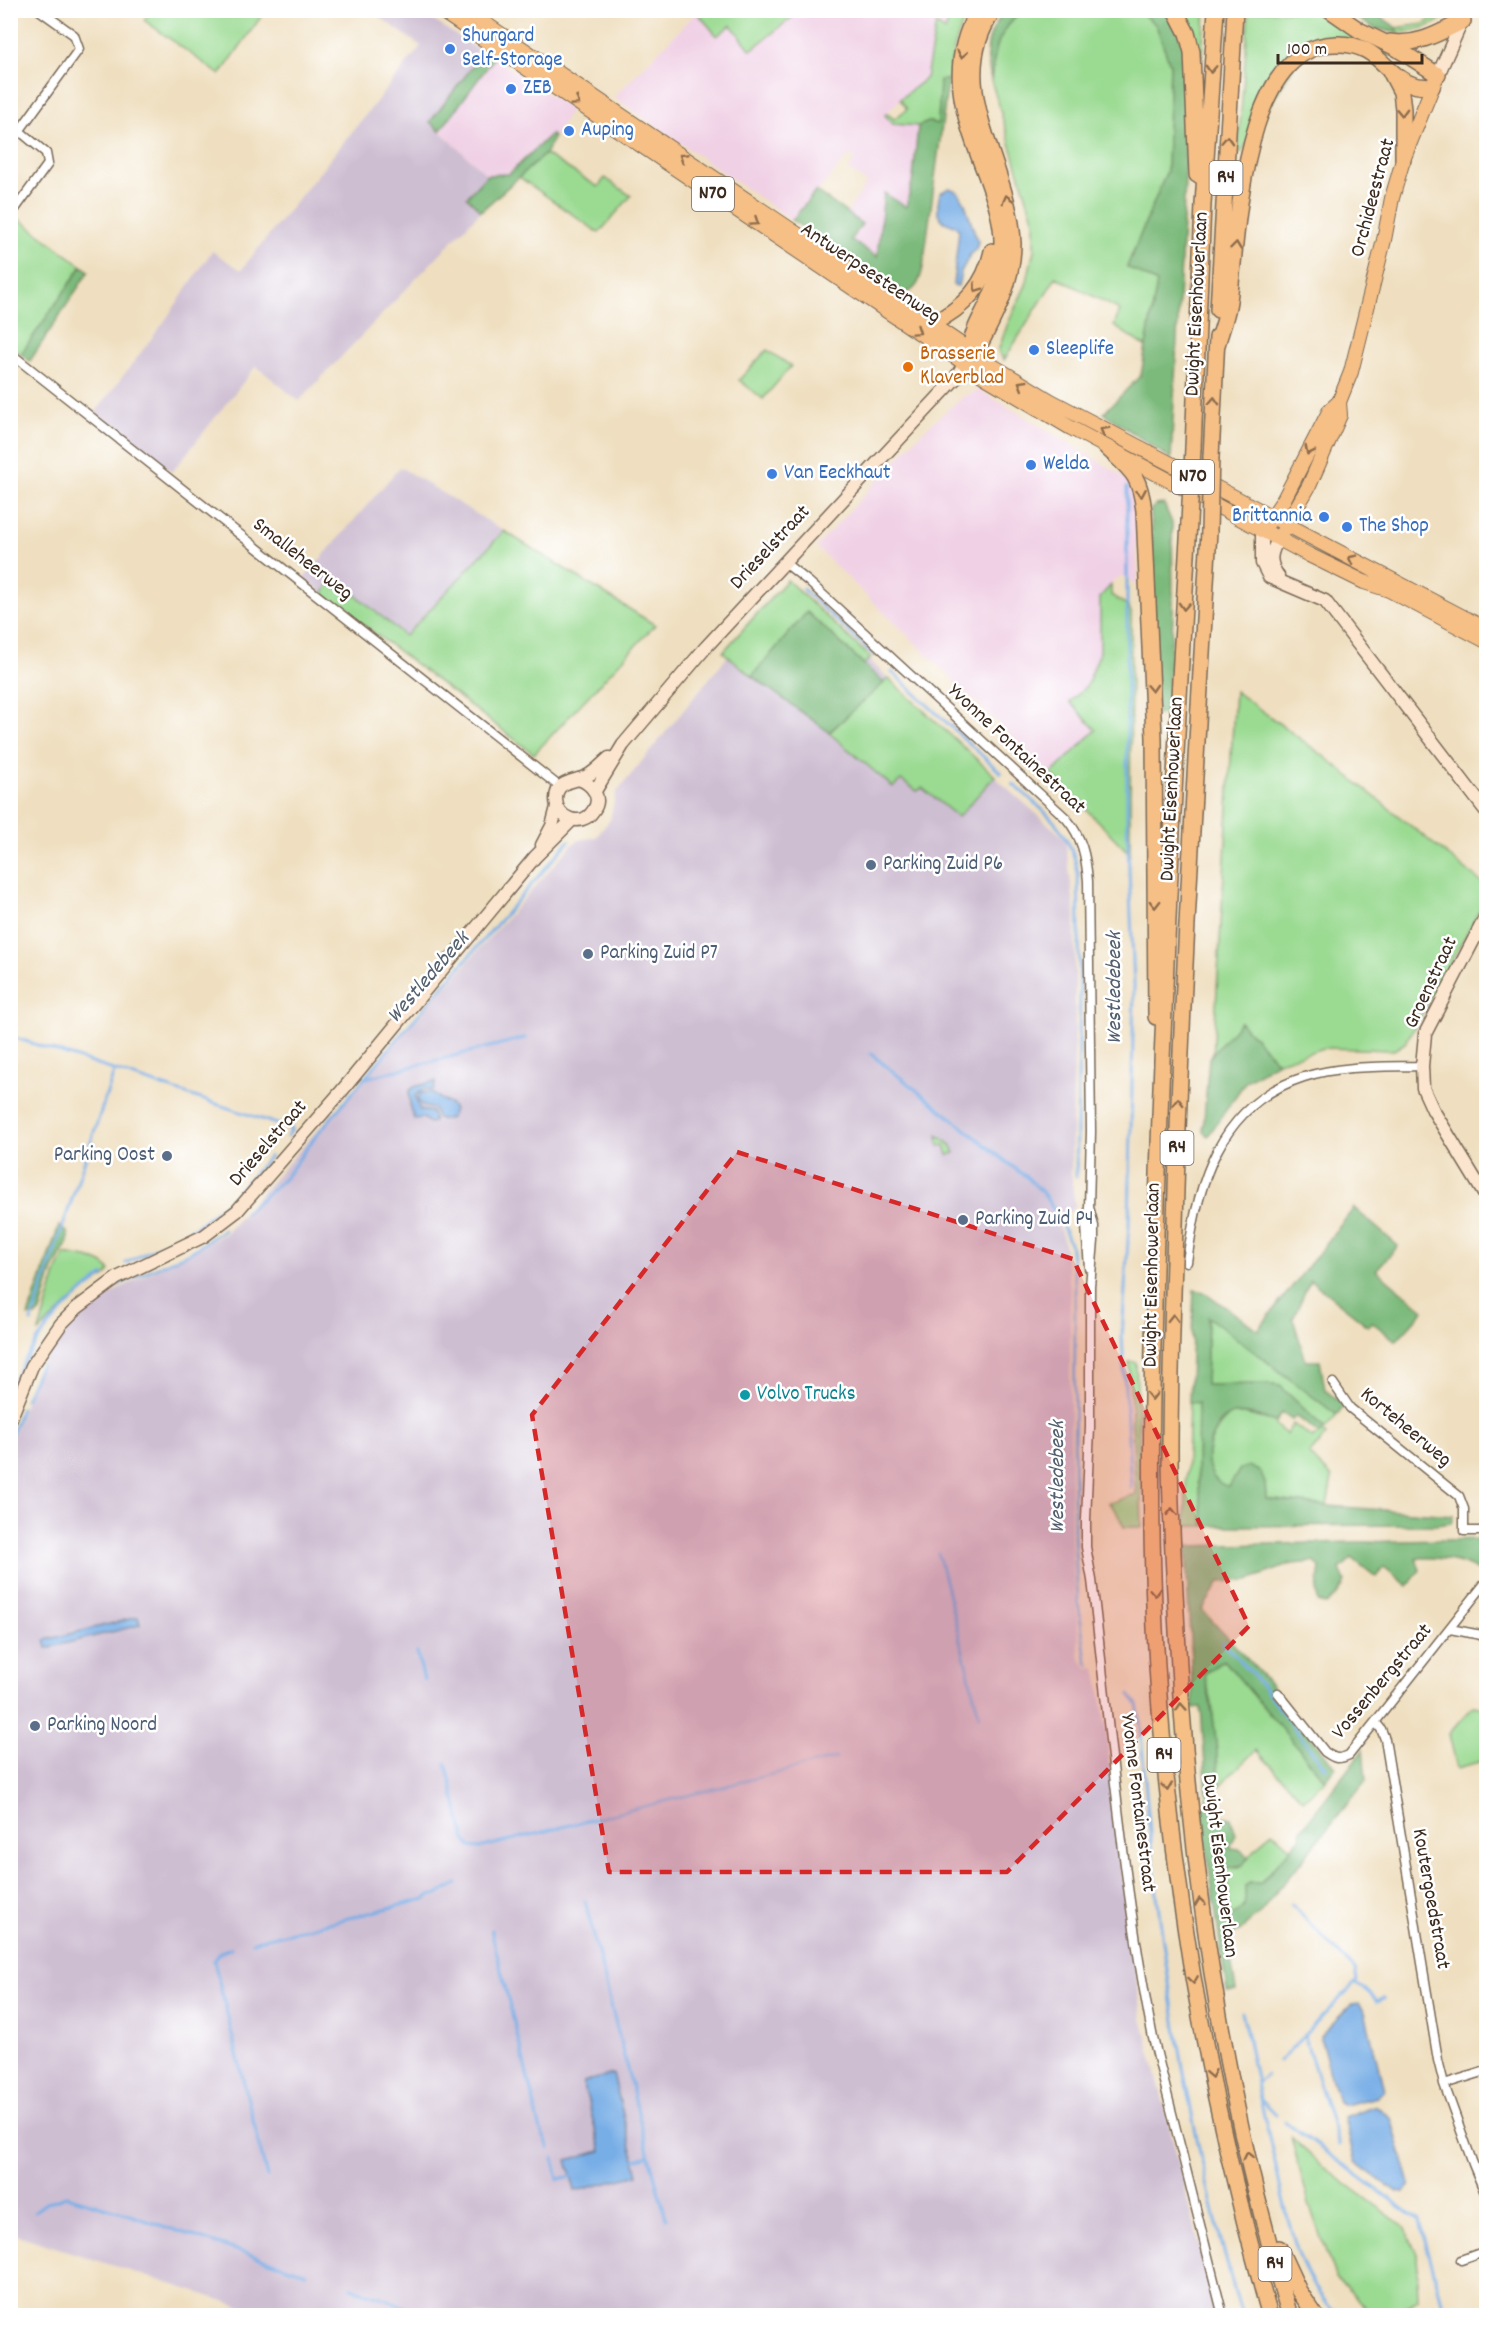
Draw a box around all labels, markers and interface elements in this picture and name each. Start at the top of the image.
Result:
place label: Shurgard Self-Storage [462,22,563,76]
scale bar [1278,27,1422,65]
text: 100 m [1287,38,1327,63]
marker: Shurgard Self-Storage [443,42,457,56]
one-way arrow [956,49,969,59]
one-way arrow [1205,64,1218,73]
place label: ZEB [523,74,552,104]
marker: ZEB [504,82,518,96]
one-way arrow [570,94,580,106]
one-way arrow [1396,108,1409,117]
place label: Auping [581,116,634,146]
marker: Auping [562,124,576,138]
one-way arrow [1221,135,1234,144]
street label: Orchideestraat [1344,135,1404,261]
one-way arrow [678,153,689,164]
road number: R4 [1210,161,1242,195]
road number: N70 [692,177,734,211]
one-way arrow [1002,194,1014,205]
street label: Dwight Eisenhowerlaan [1178,211,1218,397]
one-way arrow [748,215,759,226]
street label: Antwerpsesteenweg [794,216,946,332]
one-way arrow [1229,242,1241,251]
one-way arrow [973,282,984,293]
one-way arrow [910,324,921,335]
place label: Sleeplife [1046,335,1114,365]
place label: Brasserie Klaverblad [920,340,1004,394]
marker: Sleeplife [1027,343,1041,357]
marker: Brasserie Klaverblad [901,360,915,374]
one-way arrow [1018,379,1028,391]
one-way arrow [1208,396,1220,405]
one-way arrow [1100,427,1110,438]
one-way arrow [1305,444,1316,455]
place label: Welda [1043,450,1090,480]
marker: Welda [1024,458,1038,472]
place label: Van Eeckhaut [784,459,891,489]
road number: N70 [1172,460,1214,494]
marker: Van Eeckhaut [765,467,779,481]
one-way arrow [1134,488,1147,498]
street label: Drieselstraat [724,499,818,597]
place label: Brittannia [1232,502,1313,532]
marker: Brittannia [1317,510,1331,524]
street label: Smalleheerweg [245,511,359,609]
place label: The Shop [1359,512,1429,542]
marker: The Shop [1340,520,1354,534]
one-way arrow [1348,555,1358,566]
one-way arrow [1178,602,1191,611]
street label: Yvonne Fontainestraat [940,678,1092,822]
one-way arrow [1145,683,1158,692]
street label: Dwight Eisenhowerlaan [1153,696,1193,882]
place label: Parking Zuid P6 [883,850,1003,880]
marker: Parking Zuid P6 [864,858,878,872]
one-way arrow [1149,899,1161,908]
water label: Westledebeek [380,924,479,1031]
water label: Westledebeek [1100,930,1131,1044]
street label: Groenstraat [1398,932,1467,1034]
place label: Parking Zuid P7 [600,939,718,969]
marker: Parking Zuid P7 [581,947,595,961]
street label: Drieselstraat [223,1094,315,1194]
one-way arrow [1172,1097,1184,1106]
road number: R4 [1160,1131,1194,1165]
place label: Parking Oost [54,1141,155,1171]
marker: Parking Oost [160,1149,174,1163]
street label: Dwight Eisenhowerlaan [1136,1182,1170,1368]
place label: Parking Zuid P4 [975,1205,1093,1235]
marker: Parking Zuid P4 [956,1213,970,1227]
one-way arrow [1167,1313,1179,1322]
place label: Volvo Trucks [757,1380,856,1410]
street label: Korteheerweg [1353,1381,1457,1475]
marker: Volvo Trucks [738,1388,752,1402]
one-way arrow [1146,1392,1158,1401]
water label: Westledebeek [1043,1419,1074,1533]
one-way arrow [1165,1508,1178,1517]
one-way arrow [1148,1588,1161,1597]
street label: Vossenbergstraat [1325,1617,1441,1747]
one-way arrow [1174,1703,1187,1712]
place label: Parking Noord [47,1711,157,1741]
street label: Yvonne Fontainestraat [1111,1712,1163,1894]
marker: Parking Noord [28,1719,42,1733]
road number: R4 [1148,1738,1180,1772]
street label: Dwight Eisenhowerlaan [1193,1773,1245,1959]
one-way arrow [1160,1782,1173,1791]
street label: Koutergoedstraat [1403,1826,1457,1972]
one-way arrow [1195,1898,1207,1907]
one-way arrow [1187,1975,1199,1985]
one-way arrow [1204,2070,1216,2079]
one-way arrow [1243,2151,1256,2161]
road number: R4 [1258,2247,1292,2281]

